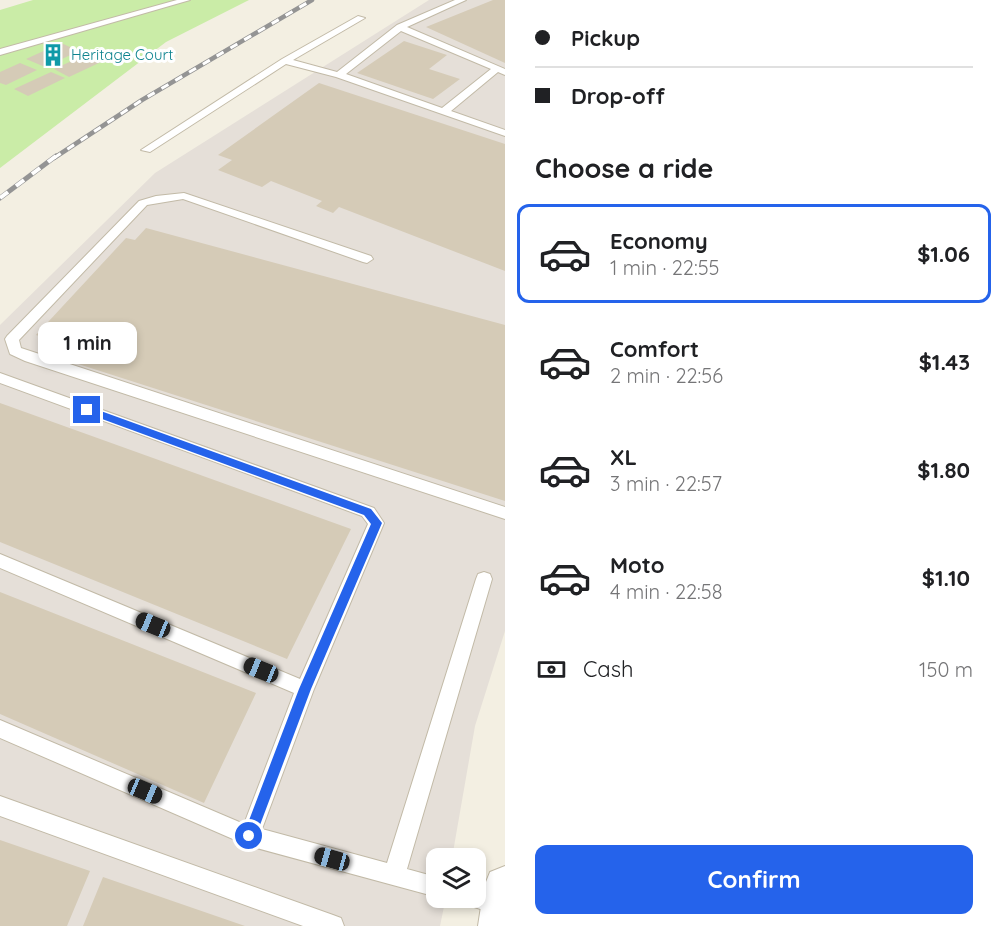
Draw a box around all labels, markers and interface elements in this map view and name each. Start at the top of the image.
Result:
text: Pickup [571,24,640,52]
building icon: Heritage Court [40,42,66,68]
place label: Heritage Court [71,45,173,64]
text: Drop-off [571,82,665,110]
text: Choose a ride [535,151,713,185]
icon: car [538,227,592,281]
text: Economy [610,227,708,255]
text: $1.06 [917,240,970,268]
text: 1 min · 22:55 [610,255,719,280]
callout: 1 min [38,323,136,365]
text: 1 min [63,330,112,355]
icon: car [538,335,592,389]
text: Comfort [610,335,699,363]
text: $1.43 [919,348,970,376]
text: 2 min · 22:56 [610,363,723,388]
route end [73,396,100,423]
icon: car [538,443,592,497]
text: XL [610,443,637,471]
text: $1.80 [917,456,970,484]
text: 3 min · 22:57 [610,471,722,496]
icon: car [538,551,592,605]
text: Moto [610,551,664,579]
text: $1.10 [922,564,970,592]
text: 4 min · 22:58 [610,579,723,604]
car [133,610,173,640]
icon: cash [535,653,568,686]
car [241,655,281,685]
text: Cash [583,655,634,683]
text: 150 m [919,657,973,682]
car [125,776,165,806]
route start [235,822,262,849]
car [312,845,352,873]
button: Confirm [535,845,973,914]
map controls [426,848,486,908]
button: layers [426,848,486,908]

